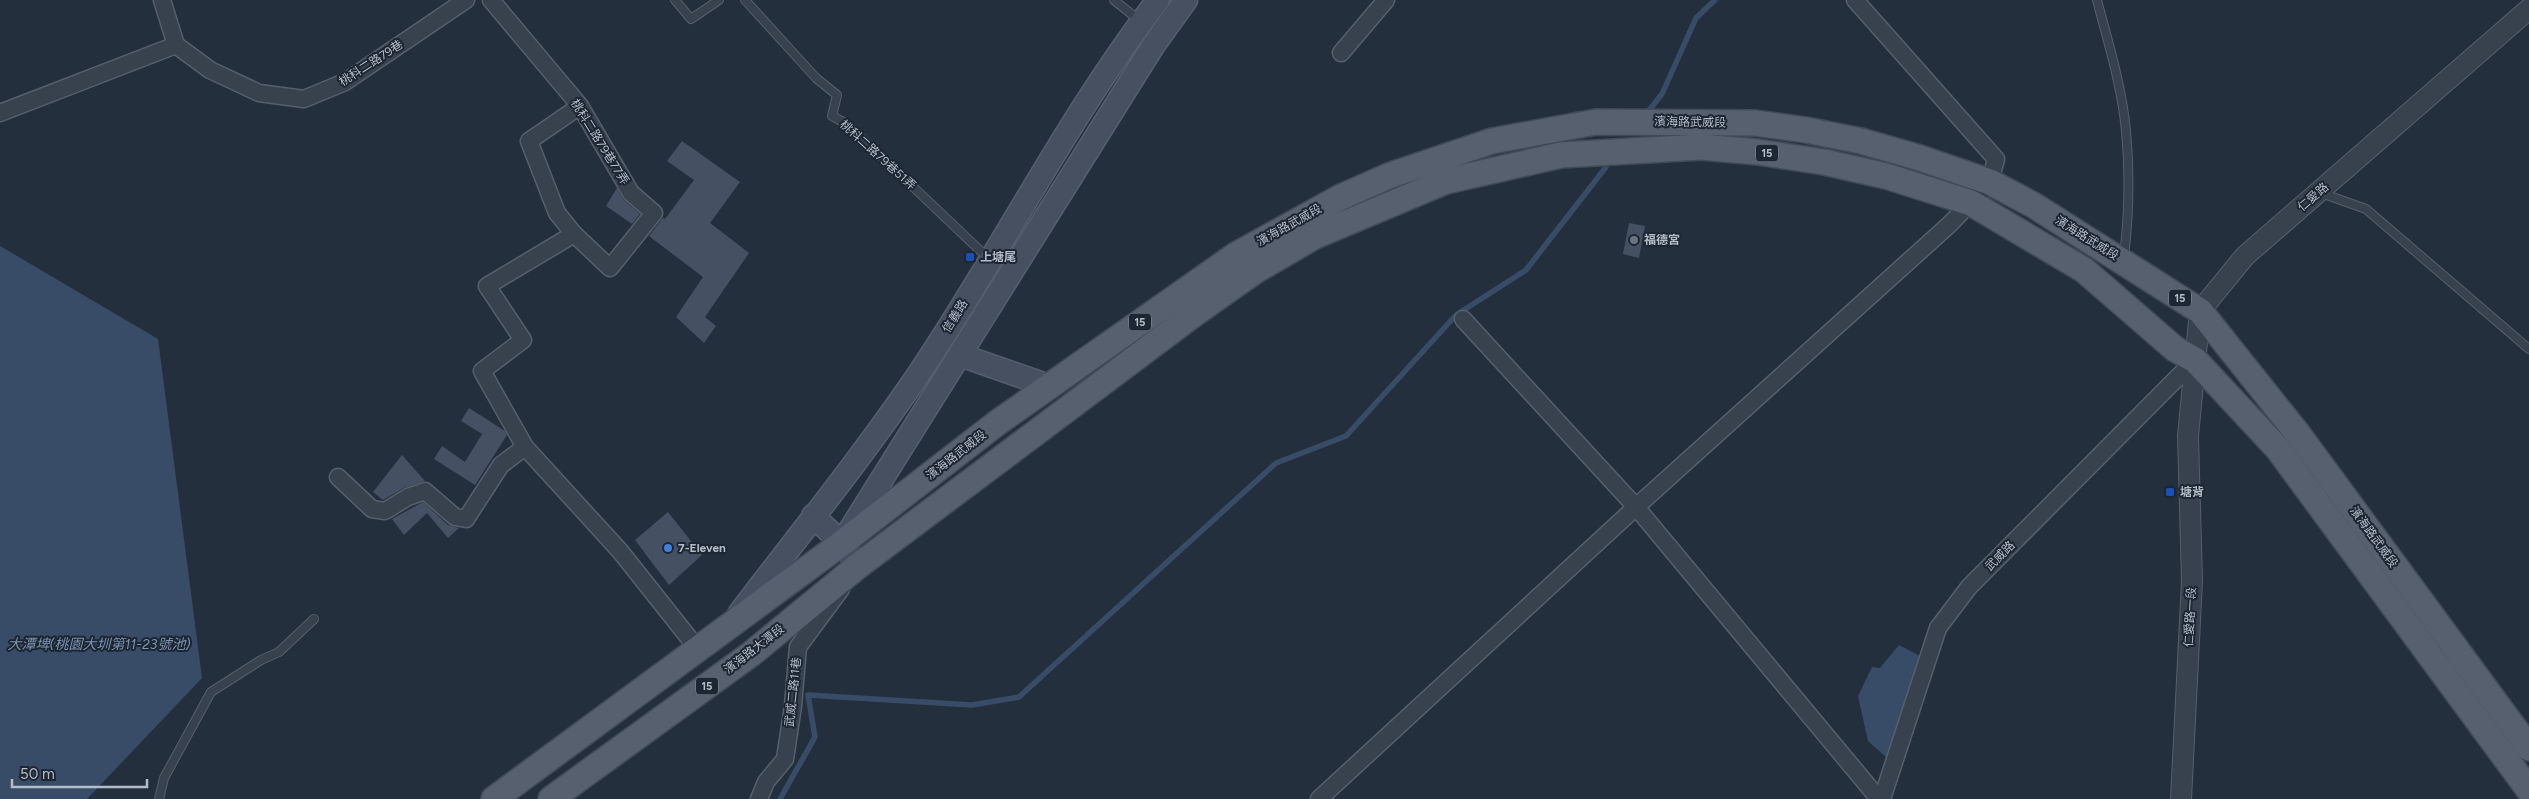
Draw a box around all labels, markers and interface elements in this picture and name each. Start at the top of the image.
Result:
street label: 桃科二路79巷 [336,37,406,89]
street label: 桃科二路79巷77弄 [568,97,632,187]
street label: 濱海路武威段 [1654,114,1726,130]
street label: 桃科二路79巷51弄 [837,117,919,193]
road number: 15 [1756,144,1778,162]
street label: 仁愛路 [2295,180,2331,214]
street label: 濱海路武威段 [1254,201,1324,249]
street label: 濱海路武威段 [2053,213,2121,263]
place label: 福德宮 [1644,233,1680,247]
marker: 福德宮 [1628,234,1640,246]
place label: 上塘尾 [980,250,1016,264]
marker: 上塘尾 [964,251,976,263]
road number: 15 [2169,290,2191,306]
street label: 信義路 [940,297,970,335]
road number: 15 [1129,314,1151,331]
street label: 濱海路武威段 [923,427,989,483]
place label: 塘背 [2180,485,2204,499]
marker: 塘背 [2164,486,2176,498]
street label: 濱海路武威段 [2347,504,2401,570]
street label: 武威路 [1982,538,2018,574]
place label: 7-Eleven [678,541,726,555]
marker: 7-Eleven [662,542,674,554]
street label: 仁愛路一段 [2181,587,2199,647]
street label: 濱海路大潭段 [721,621,787,677]
water label: 大潭埤(桃園大圳第11-23號池) [8,636,190,653]
street label: 武威二路11巷 [782,656,804,728]
road number: 15 [696,678,718,694]
scale bar [12,756,148,788]
text: 50 m [20,765,55,783]

